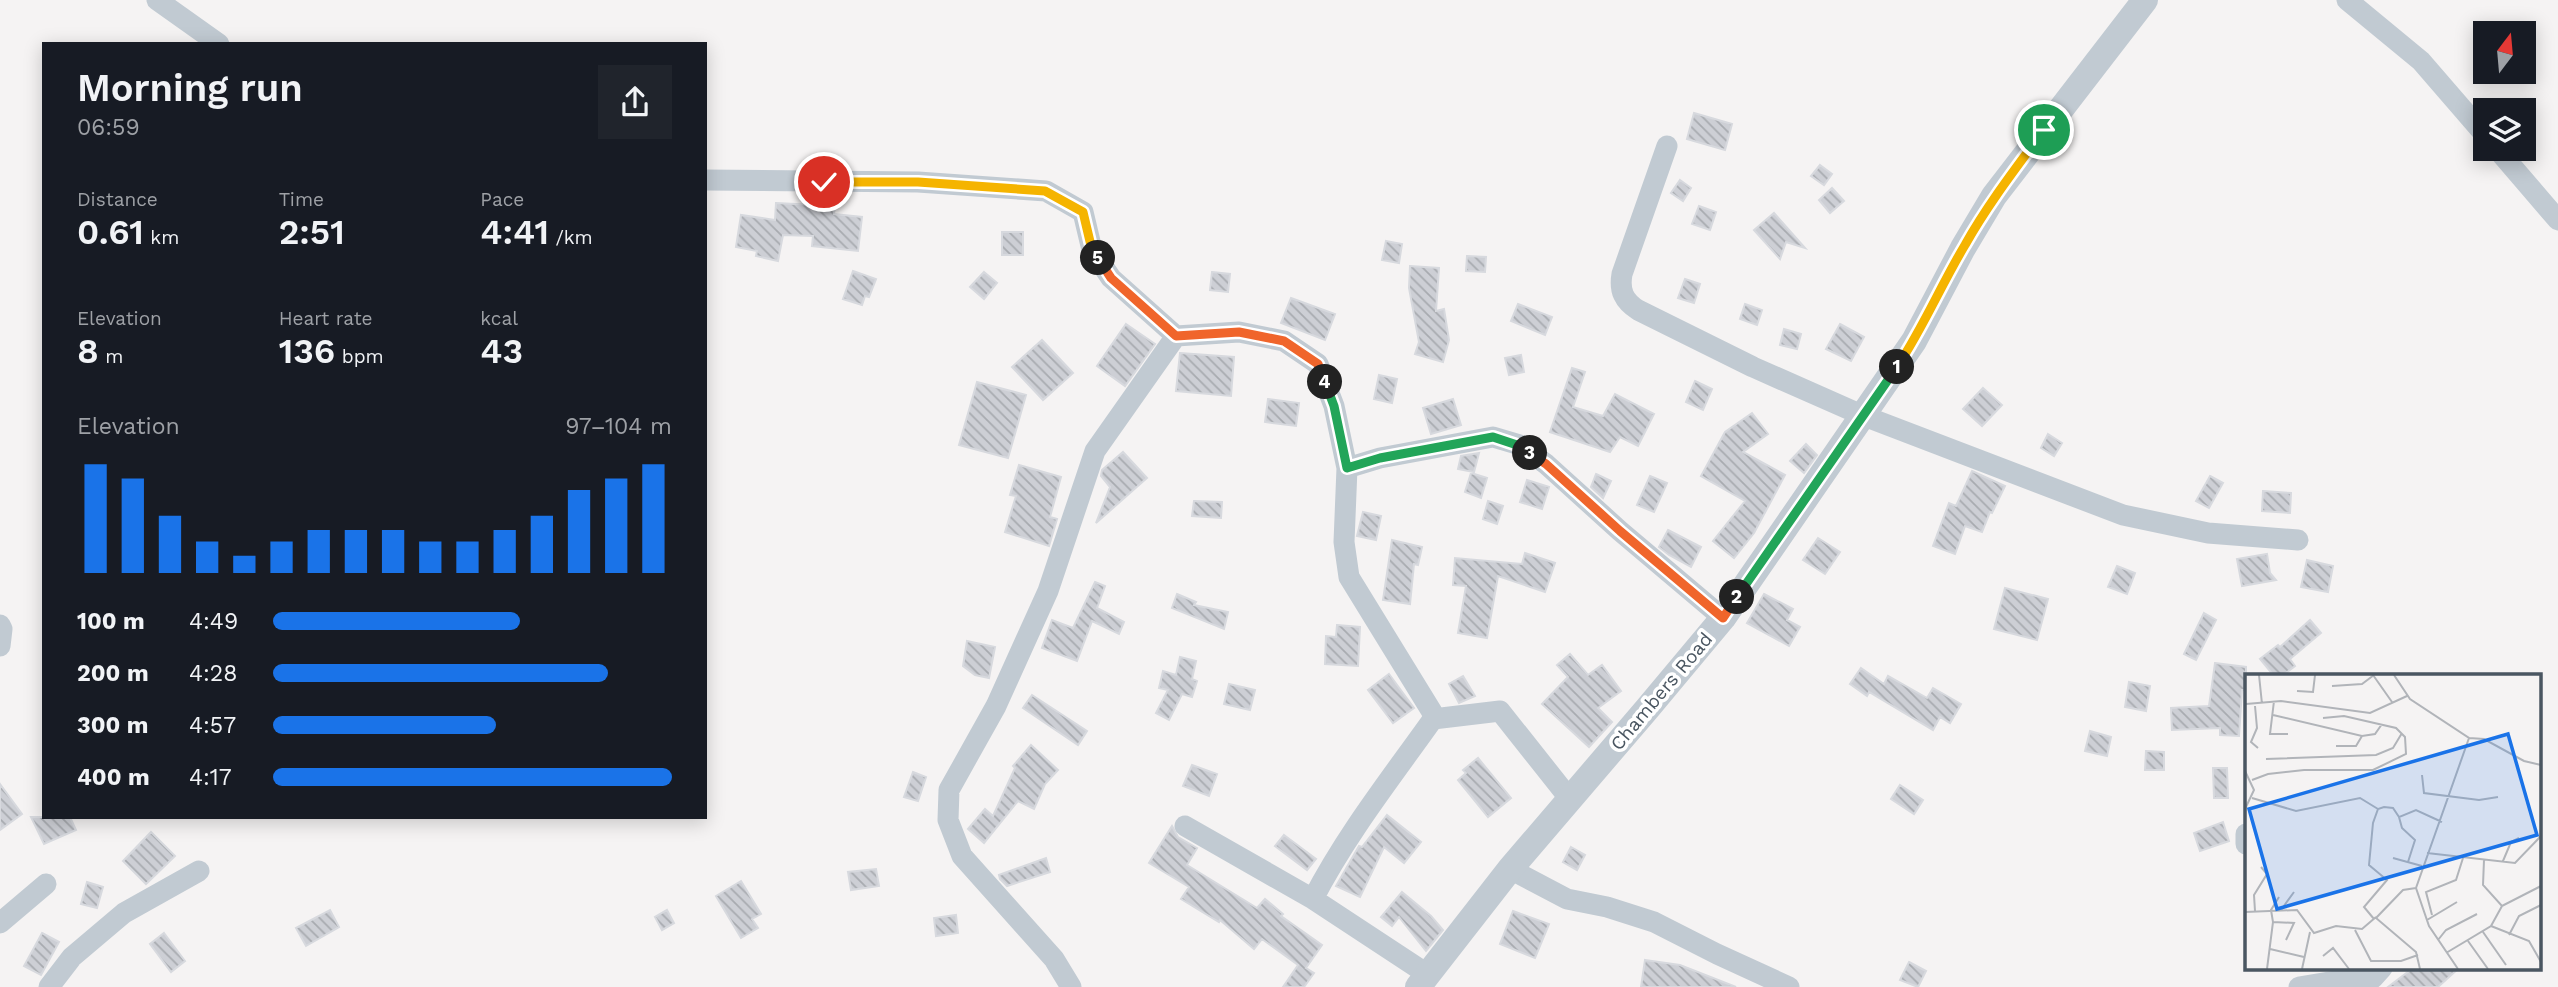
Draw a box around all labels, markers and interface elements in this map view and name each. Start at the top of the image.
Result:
north arrow [2473,21,2536,84]
map controls [2473,21,2536,161]
button: share [598,65,672,139]
text: Morning run [77,66,303,110]
button: layers [2473,98,2536,161]
pin [2014,100,2074,160]
icon: arrive [2025,111,2063,149]
text: 06:59 [77,114,140,141]
pin [794,152,854,212]
icon: check [805,163,843,201]
text: Distance [77,188,158,211]
text: Time [279,188,324,211]
text: Pace [480,188,524,211]
text: 0.61 [77,211,144,253]
text: 2:51 [279,211,345,253]
text: 4:41 [480,211,549,253]
text: km [144,226,179,249]
text: /km [549,226,593,249]
pin: 5 [1080,240,1116,276]
text: 5 [1092,246,1103,269]
text: Elevation [77,307,162,330]
text: Heart rate [279,307,373,330]
text: kcal [480,307,518,330]
text: 8 [77,330,99,372]
text: 136 [279,330,335,372]
text: 43 [480,330,523,372]
text: m [99,345,123,368]
text: bpm [335,345,384,368]
pin: 1 [1880,350,1914,384]
text: 1 [1892,355,1901,378]
pin: 4 [1308,364,1342,400]
text: 4 [1318,370,1331,393]
text: Elevation [77,413,180,440]
text: 97–104 m [565,413,672,440]
pin: 3 [1512,435,1548,470]
text: 3 [1524,441,1535,464]
pin: 2 [1720,580,1754,614]
text: 2 [1731,585,1742,608]
text: 100 m [77,608,145,635]
text: 4:49 [189,608,238,635]
street label: Chambers Road [1605,628,1717,755]
text: 200 m [77,660,149,687]
text: 4:28 [189,660,237,687]
inset map [2245,674,2540,970]
text: 300 m [77,712,148,739]
text: 4:57 [189,712,236,739]
text: 400 m [77,764,150,791]
text: 4:17 [189,764,232,791]

